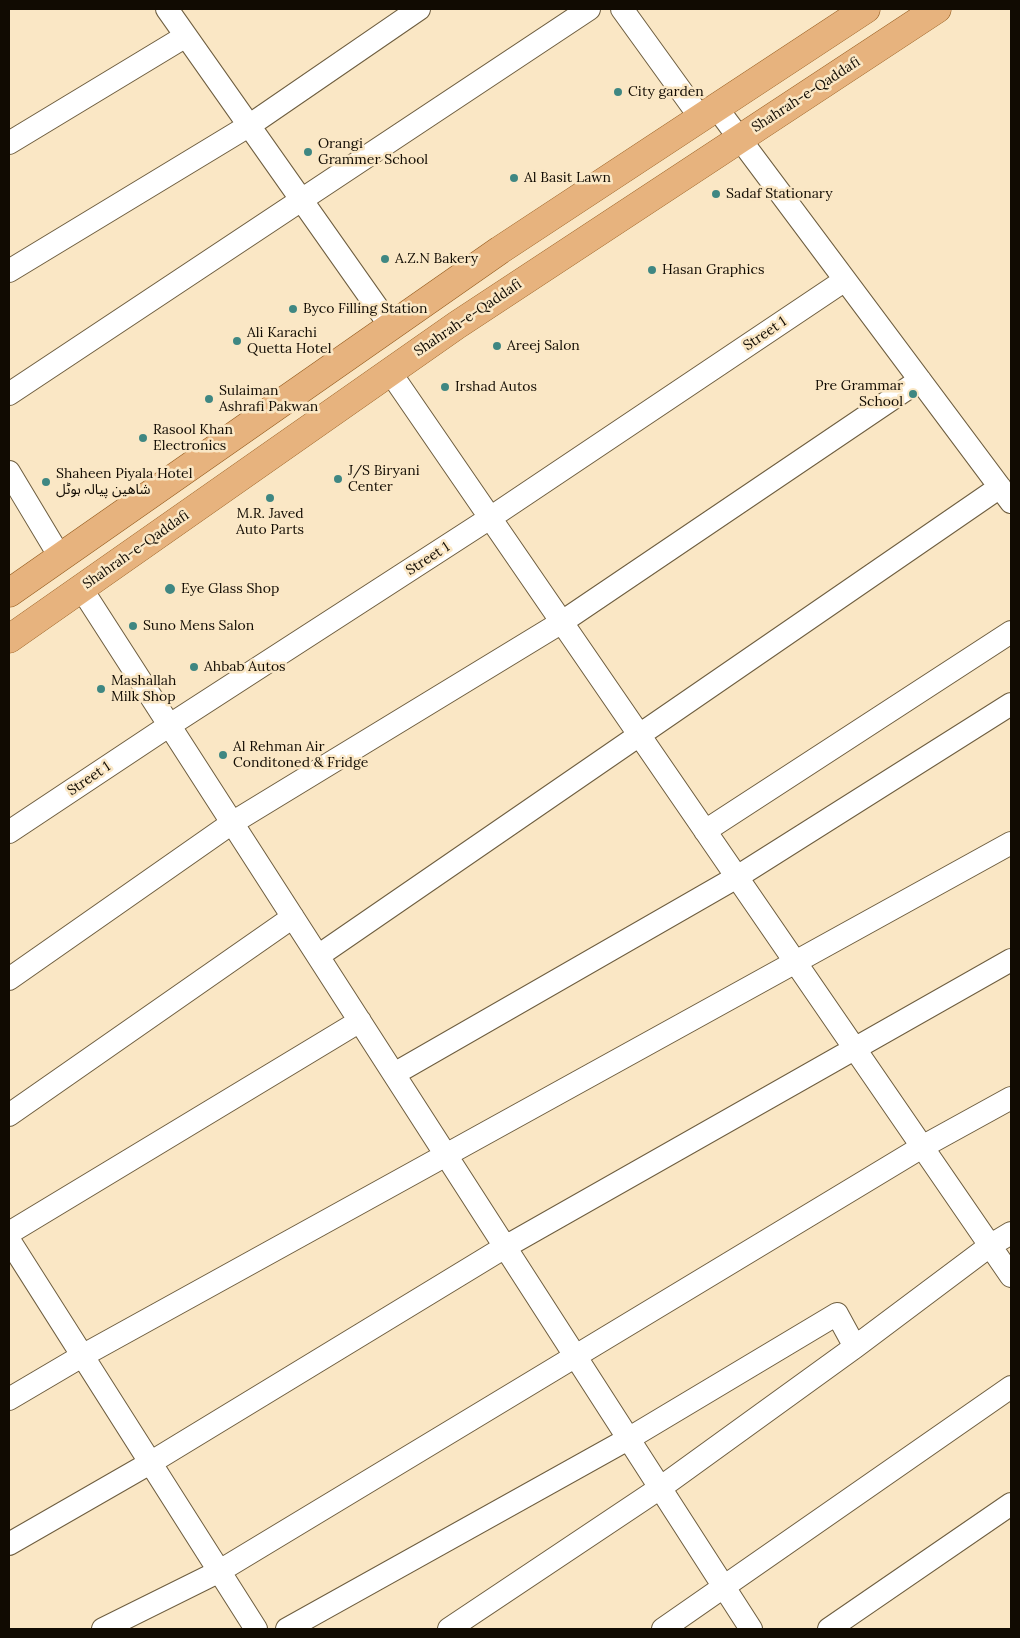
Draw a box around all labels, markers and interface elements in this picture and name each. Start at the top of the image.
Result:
street label: Shahrah-e-Qaddafi [749,54,863,136]
place label: City garden [628,84,704,100]
marker: City garden [612,86,624,98]
place label: Orangi Grammer School [318,136,428,168]
marker: Orangi Grammer School [302,146,314,158]
place label: Al Basit Lawn [524,170,611,186]
marker: Al Basit Lawn [508,172,520,184]
place label: Sadaf Stationary [726,186,833,202]
marker: Sadaf Stationary [710,188,722,200]
place label: A.Z.N Bakery [395,251,478,267]
marker: A.Z.N Bakery [379,253,391,265]
place label: Hasan Graphics [662,262,764,278]
marker: Hasan Graphics [646,264,658,276]
street label: Shahrah-e-Qaddafi [411,276,525,360]
place label: Byco Filling Station [303,301,428,317]
marker: Byco Filling Station [287,303,299,315]
street label: Street 1 [740,313,790,355]
place label: Ali Karachi Quetta Hotel [247,325,331,358]
marker: Ali Karachi Quetta Hotel [231,335,243,347]
place label: Areej Salon [507,338,580,354]
marker: Areej Salon [491,340,503,352]
place label: Pre Grammar School [815,378,903,411]
place label: Irshad Autos [455,379,537,395]
marker: Irshad Autos [439,381,451,393]
place label: Sulaiman Ashrafi Pakwan [219,383,318,416]
marker: Pre Grammar School [907,388,919,400]
marker: Sulaiman Ashrafi Pakwan [203,393,215,405]
place label: Rasool Khan Electronics [153,422,233,454]
marker: Rasool Khan Electronics [137,432,149,444]
place label: J/S Biryani Center [348,463,420,496]
place label: Shaheen Piyala Hotel شاھین پیالہ ہوٹل [56,466,193,498]
marker: J/S Biryani Center [332,473,344,485]
marker: Shaheen Piyala Hotel شاھین پیالہ ہوٹل [40,476,52,488]
marker: M.R. Javed Auto Parts [264,492,276,504]
place label: M.R. Javed Auto Parts [236,506,304,538]
street label: Shahrah-e-Qaddafi [80,507,192,593]
street label: Street 1 [403,539,453,579]
place label: Eye Glass Shop [181,581,279,597]
marker: Eye Glass Shop [163,582,177,596]
place label: Suno Mens Salon [143,618,254,634]
marker: Suno Mens Salon [127,620,139,632]
place label: Ahbab Autos [204,659,286,675]
marker: Ahbab Autos [188,661,200,673]
place label: Mashallah Milk Shop [111,673,176,706]
marker: Mashallah Milk Shop [95,683,107,695]
place label: Al Rehman Air Conditoned & Fridge [233,739,368,772]
marker: Al Rehman Air Conditoned & Fridge [217,749,229,761]
street label: Street 1 [64,758,114,800]

